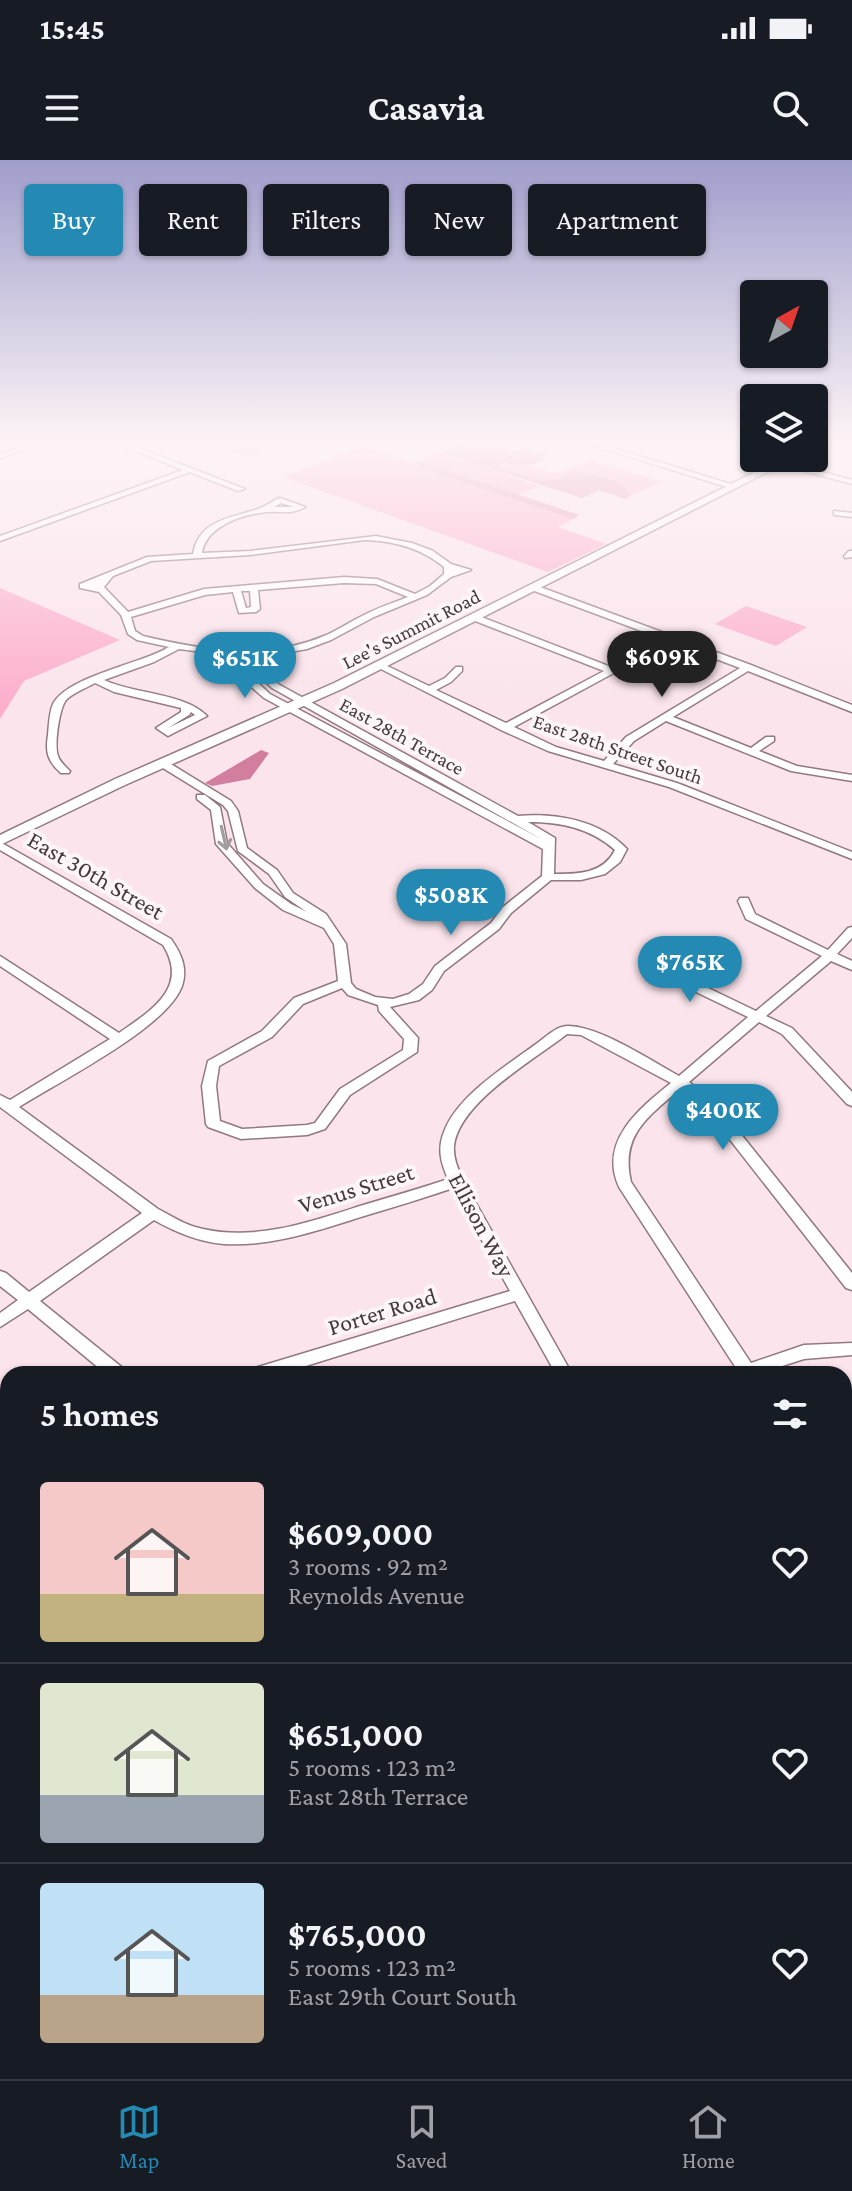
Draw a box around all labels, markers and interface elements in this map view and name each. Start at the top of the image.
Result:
text: 15:45 [40,12,105,45]
icon: menu [40,86,84,130]
icon: search [768,86,812,130]
text: Casavia [368,88,485,128]
chip: Buy [24,184,123,256]
chip: Rent [139,184,247,256]
chip: Filters [263,184,389,256]
chip: New [405,184,512,256]
chip: Apartment [528,184,706,256]
north arrow [740,280,828,368]
map controls [740,280,828,472]
button: layers [740,384,828,472]
street label: Lee's Summit Road [338,584,484,673]
pin: $609K [606,631,718,699]
pin: $651K [189,632,301,700]
text: $609K [625,642,699,671]
text: $651K [212,643,278,672]
street label: East 28th Terrace [336,693,468,779]
street label: East 28th Street South [531,710,706,788]
street label: East 30th Street [23,825,170,925]
one-way arrow [217,825,232,850]
pin: $508K [395,869,507,937]
text: $508K [414,880,488,909]
pin: $765K [634,936,746,1004]
text: $765K [656,947,724,976]
pin: $400K [667,1084,779,1152]
text: $400K [685,1095,761,1124]
street label: Venus Street [295,1157,418,1218]
street label: Ellison Way [443,1168,521,1282]
street label: Porter Road [324,1282,440,1340]
icon: filters [768,1392,812,1436]
text: 5 homes [40,1396,159,1433]
icon: home [104,1514,200,1610]
text: $609,000 [288,1515,433,1552]
icon: heart [768,1540,812,1584]
text: 3 rooms · 92 m² [288,1552,448,1581]
text: Reynolds Avenue [288,1581,465,1610]
icon: home [104,1715,200,1811]
text: $651,000 [288,1716,424,1753]
icon: heart [768,1741,812,1785]
text: 5 rooms · 123 m² [288,1753,456,1782]
text: East 28th Terrace [288,1782,468,1811]
icon: home [104,1915,200,2011]
text: $765,000 [288,1916,427,1953]
icon: heart [768,1941,812,1985]
text: 5 rooms · 123 m² [288,1953,456,1982]
text: East 29th Court South [288,1982,517,2011]
tab: Map [117,2100,161,2173]
tab: Saved [396,2100,447,2173]
tab: Home [682,2100,735,2173]

